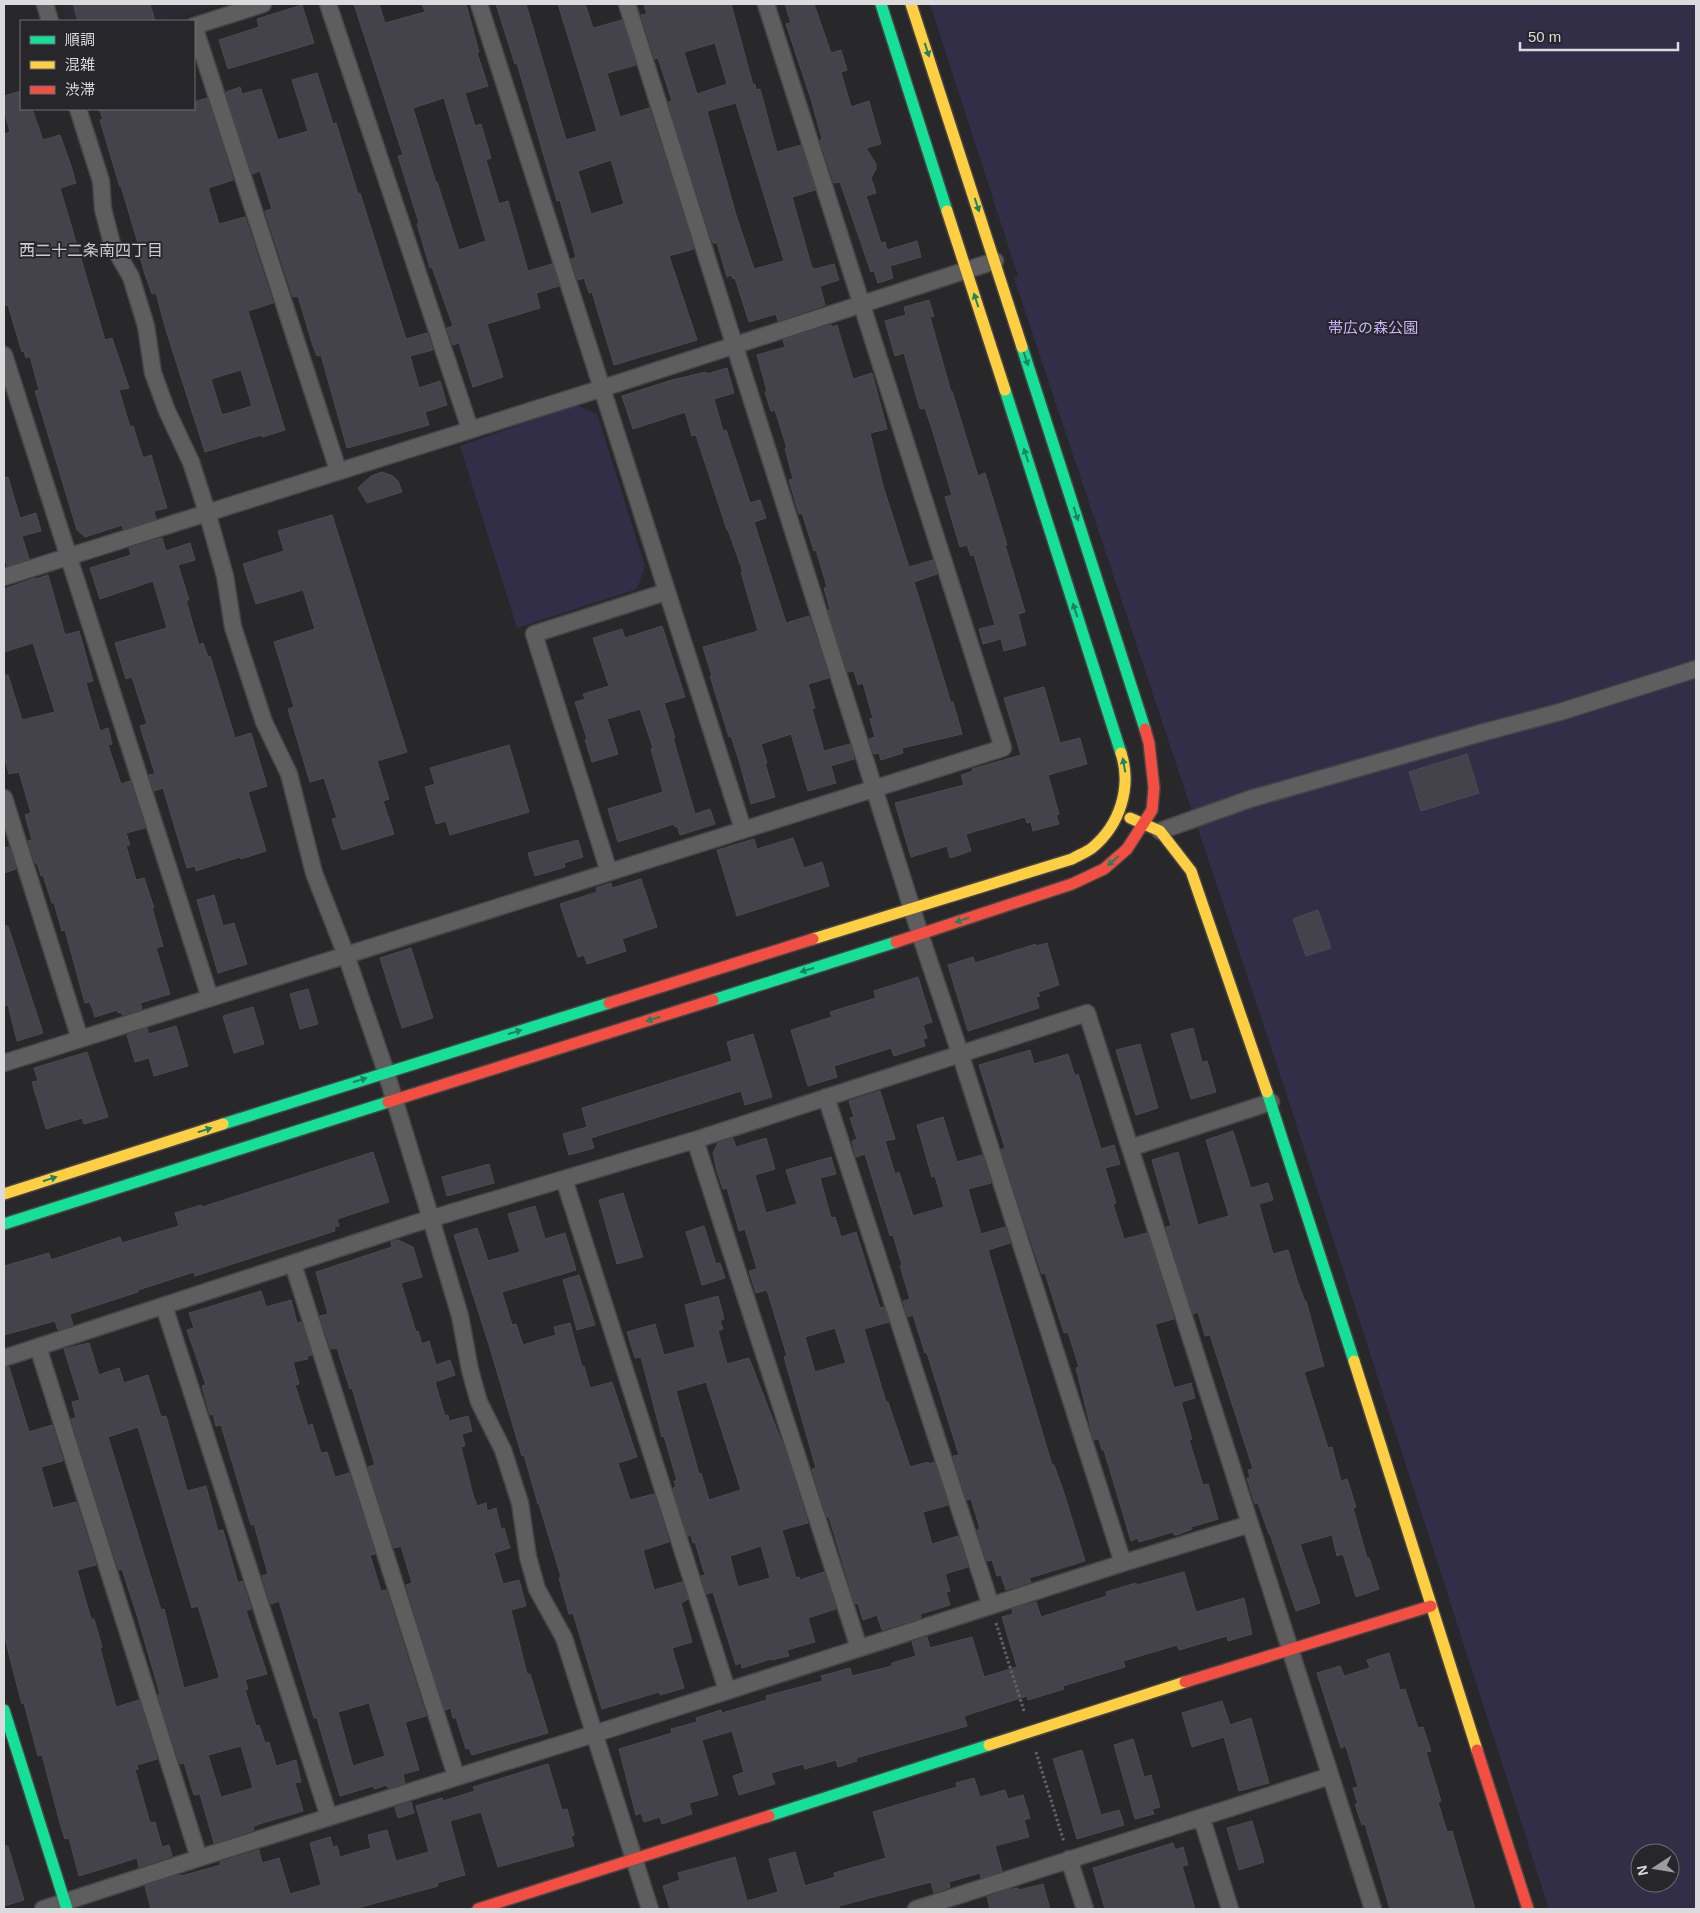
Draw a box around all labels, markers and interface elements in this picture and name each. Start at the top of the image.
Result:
legend [20,20,195,110]
scale bar [1520,20,1678,52]
text: 50 m [1528,28,1561,45]
text: 順調 [65,31,95,48]
one-way arrow [923,43,931,58]
text: 混雑 [65,56,95,73]
text: 渋滞 [65,81,95,98]
one-way arrow [973,197,981,212]
district label: 西二十二条南四丁目 [19,242,163,259]
one-way arrow [972,293,979,308]
park label: 帯広の森公園 [1328,319,1418,336]
one-way arrow [1023,352,1030,367]
one-way arrow [1021,447,1029,462]
one-way arrow [1072,507,1080,522]
one-way arrow [1071,602,1079,617]
one-way arrow [1119,756,1127,772]
one-way arrow [1106,856,1119,867]
one-way arrow [955,917,970,925]
one-way arrow [800,967,815,974]
one-way arrow [645,1016,660,1023]
one-way arrow [508,1027,523,1035]
one-way arrow [353,1076,368,1084]
one-way arrow [198,1125,213,1133]
one-way arrow [43,1175,58,1182]
north arrow [1630,1843,1680,1893]
text: N [1633,1864,1651,1877]

